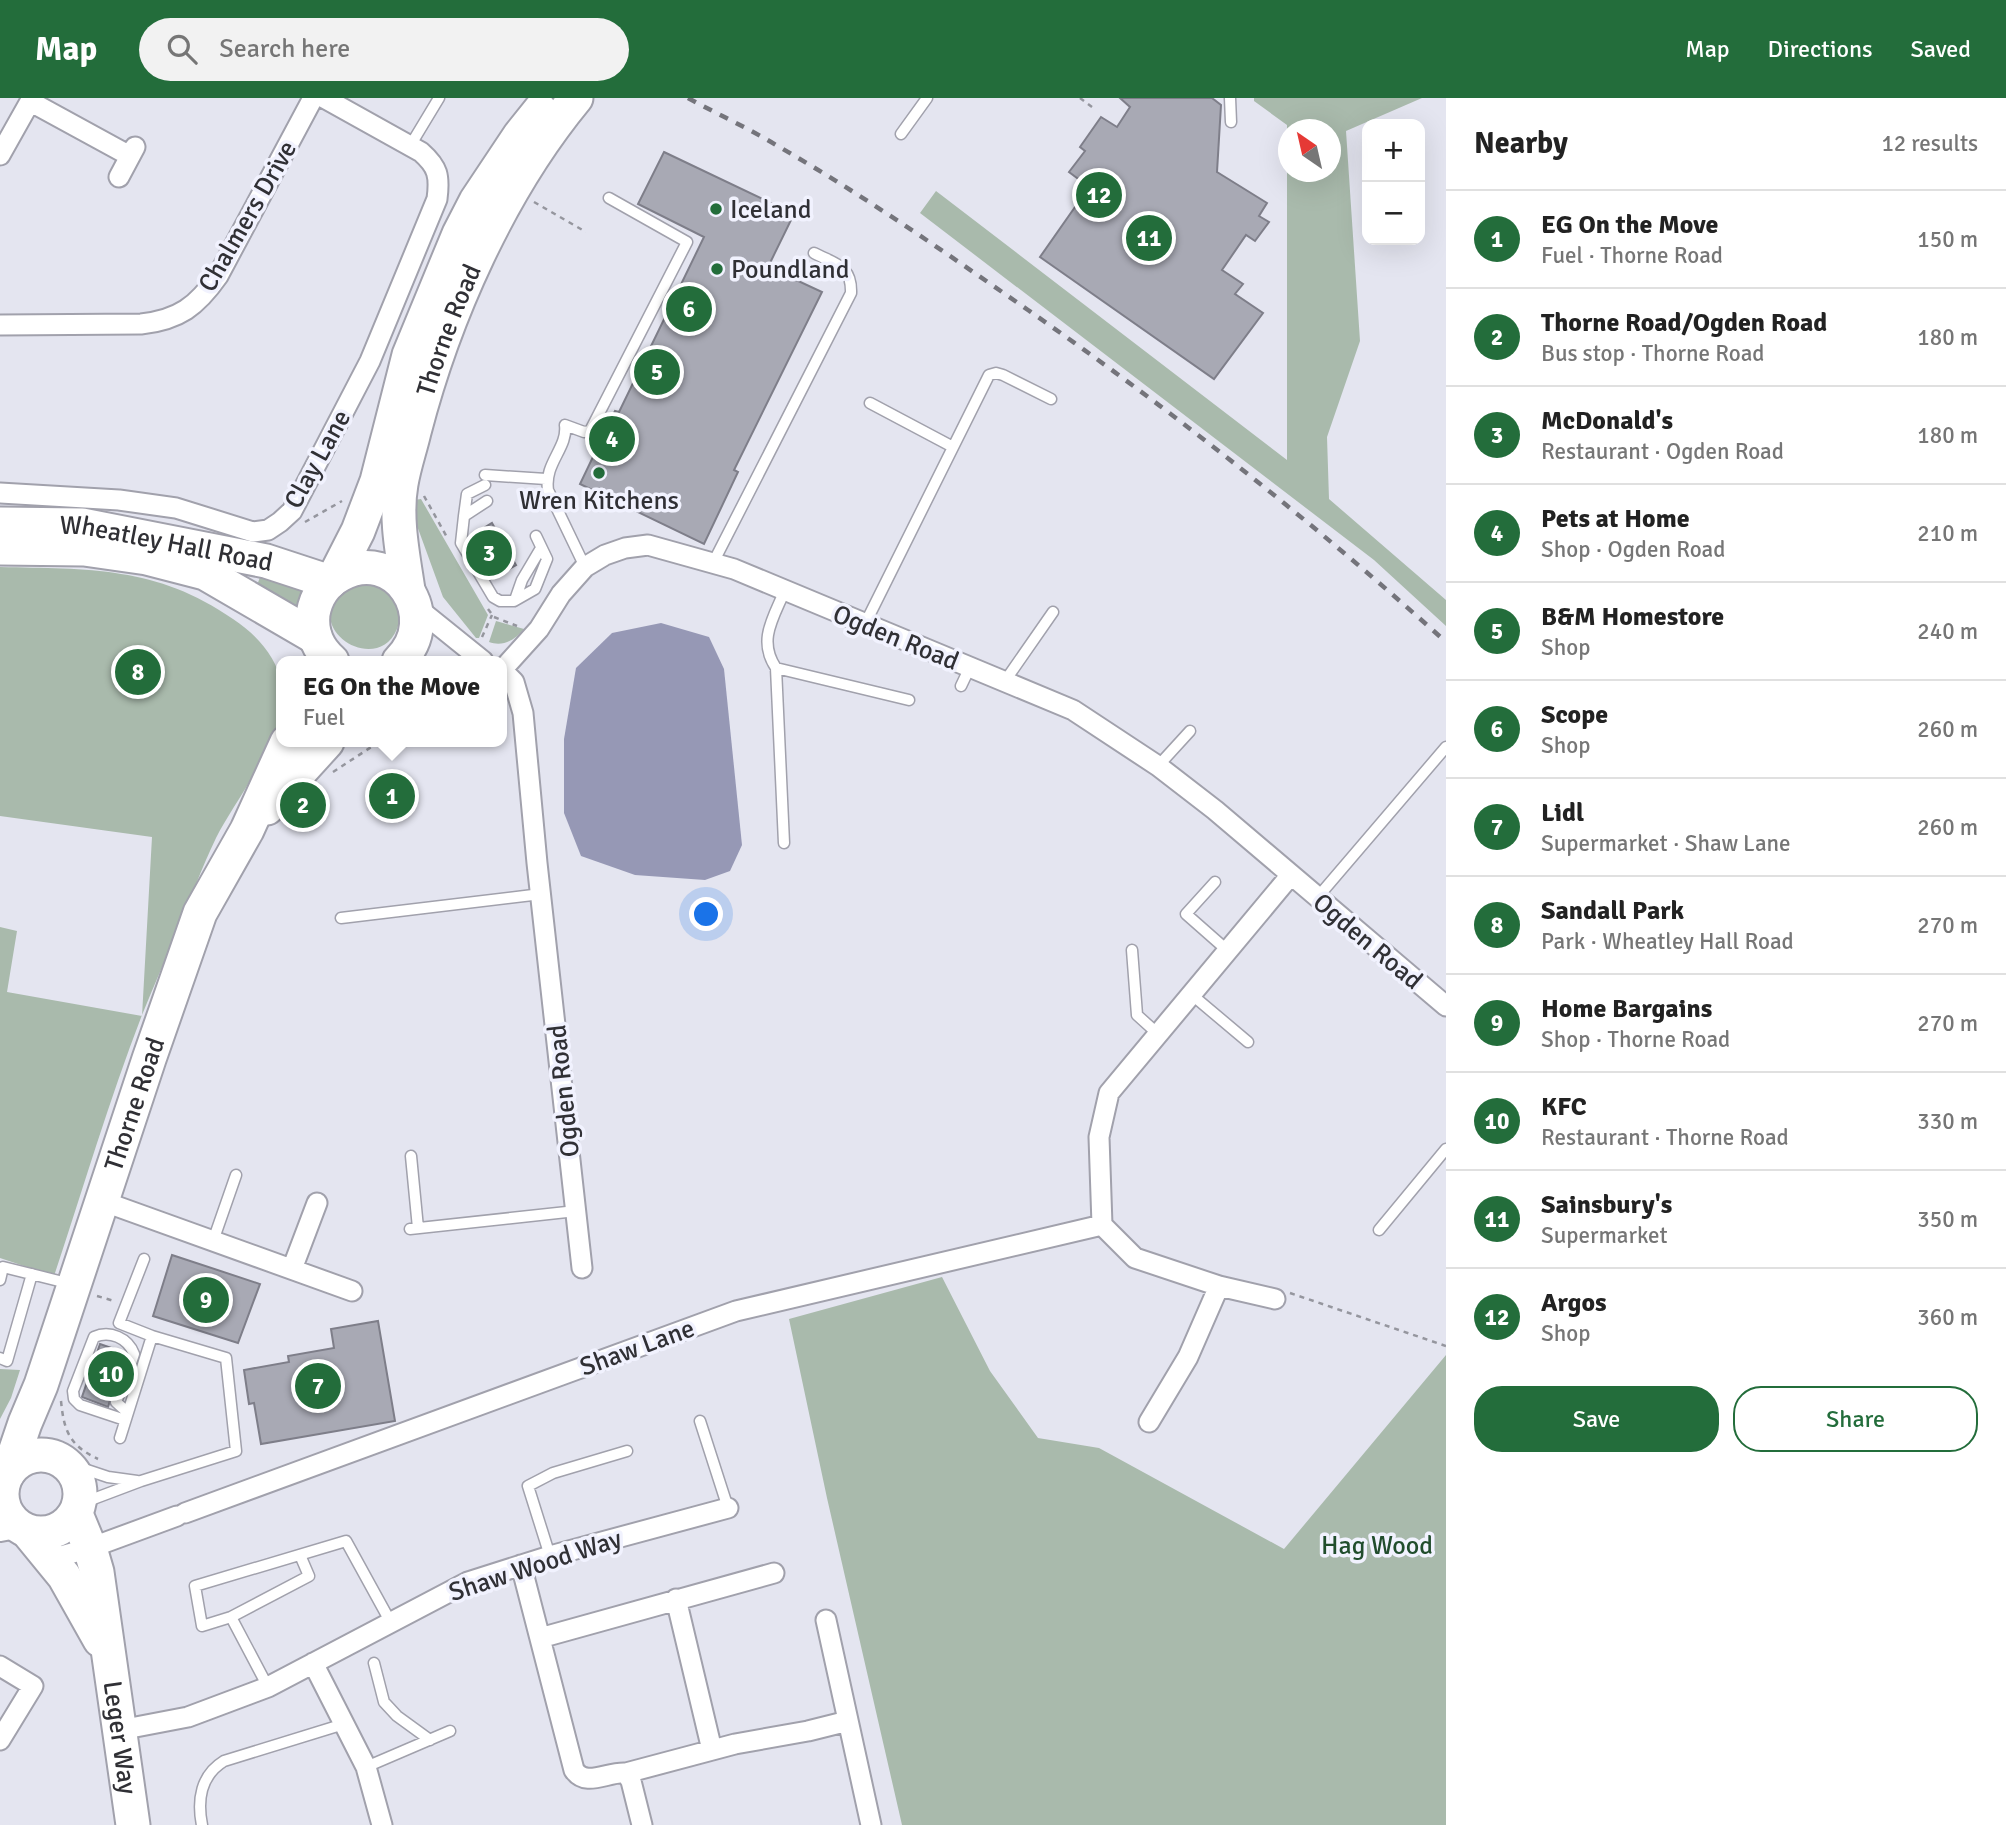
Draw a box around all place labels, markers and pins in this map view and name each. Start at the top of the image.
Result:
pin: 12 [1076,169,1122,221]
place label: Iceland [730,194,812,226]
marker: Iceland [708,201,724,217]
pin: 11 [1126,212,1172,264]
place label: Poundland [731,254,850,286]
marker: Poundland [709,261,725,277]
pin: 6 [666,283,712,335]
pin: 5 [634,346,680,398]
pin: 4 [589,413,635,465]
marker: Wren Kitchens [591,465,607,481]
place label: Wren Kitchens [519,485,679,517]
pin: 3 [466,527,512,579]
pin: 8 [115,646,161,698]
pin: 1 [369,770,415,822]
pin: 2 [280,779,326,831]
pin: 9 [183,1274,229,1326]
pin: 10 [88,1348,134,1400]
pin: 7 [295,1360,341,1412]

